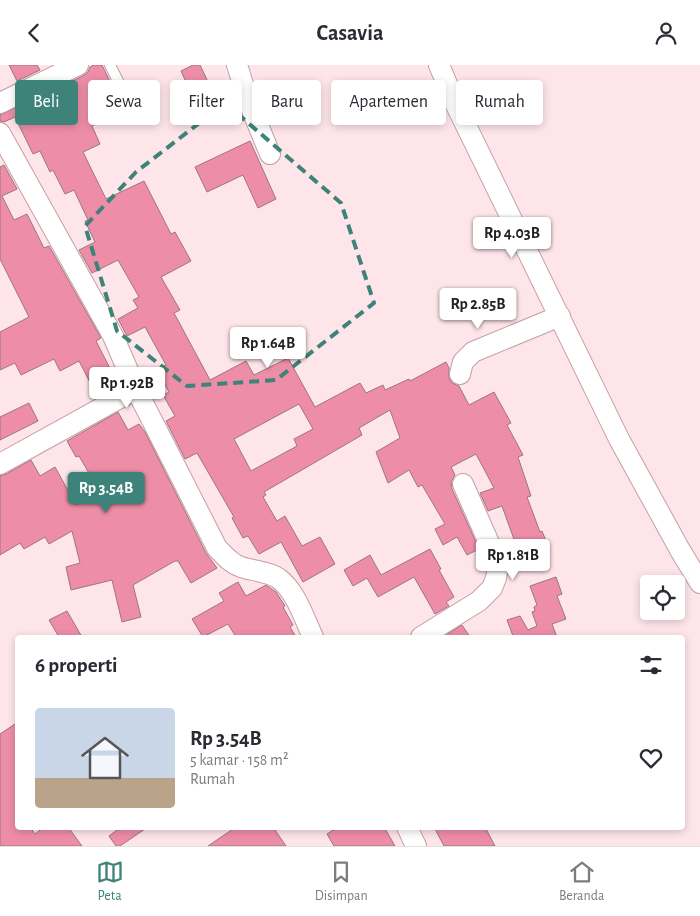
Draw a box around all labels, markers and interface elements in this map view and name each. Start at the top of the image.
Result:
icon: back [20,19,48,47]
icon: person [652,19,680,47]
text: Casavia [317,22,383,44]
chip: Beli [15,80,78,125]
chip: Sewa [88,80,160,125]
chip: Filter [170,80,242,125]
chip: Baru [252,80,321,125]
chip: Apartemen [331,80,446,125]
chip: Rumah [456,80,543,125]
pin: Rp 4.03B [460,217,564,259]
text: Rp 4.03B [484,225,540,241]
pin: Rp 2.85B [426,287,530,330]
text: Rp 2.85B [450,296,506,312]
pin: Rp 1.64B [216,327,320,369]
text: Rp 1.64B [241,335,295,351]
pin: Rp 1.92B [75,367,179,409]
text: Rp 1.92B [100,375,154,391]
pin: Rp 3.54B [54,471,158,514]
text: Rp 3.54B [79,480,133,496]
pin: Rp 1.81B [461,539,565,581]
text: Rp 1.81B [487,547,539,563]
map controls [640,575,685,620]
button: locate [640,575,685,620]
icon: filters [637,651,665,679]
text: 6 properti [35,655,118,676]
icon: home [75,728,135,788]
text: Rp 3.54B [190,728,262,749]
icon: heart [637,744,665,772]
text: 5 kamar · 158 m² [190,752,288,768]
text: Rumah [190,771,235,787]
tab: Peta [96,858,124,905]
tab: Disimpan [315,858,368,905]
tab: Beranda [559,858,604,905]

